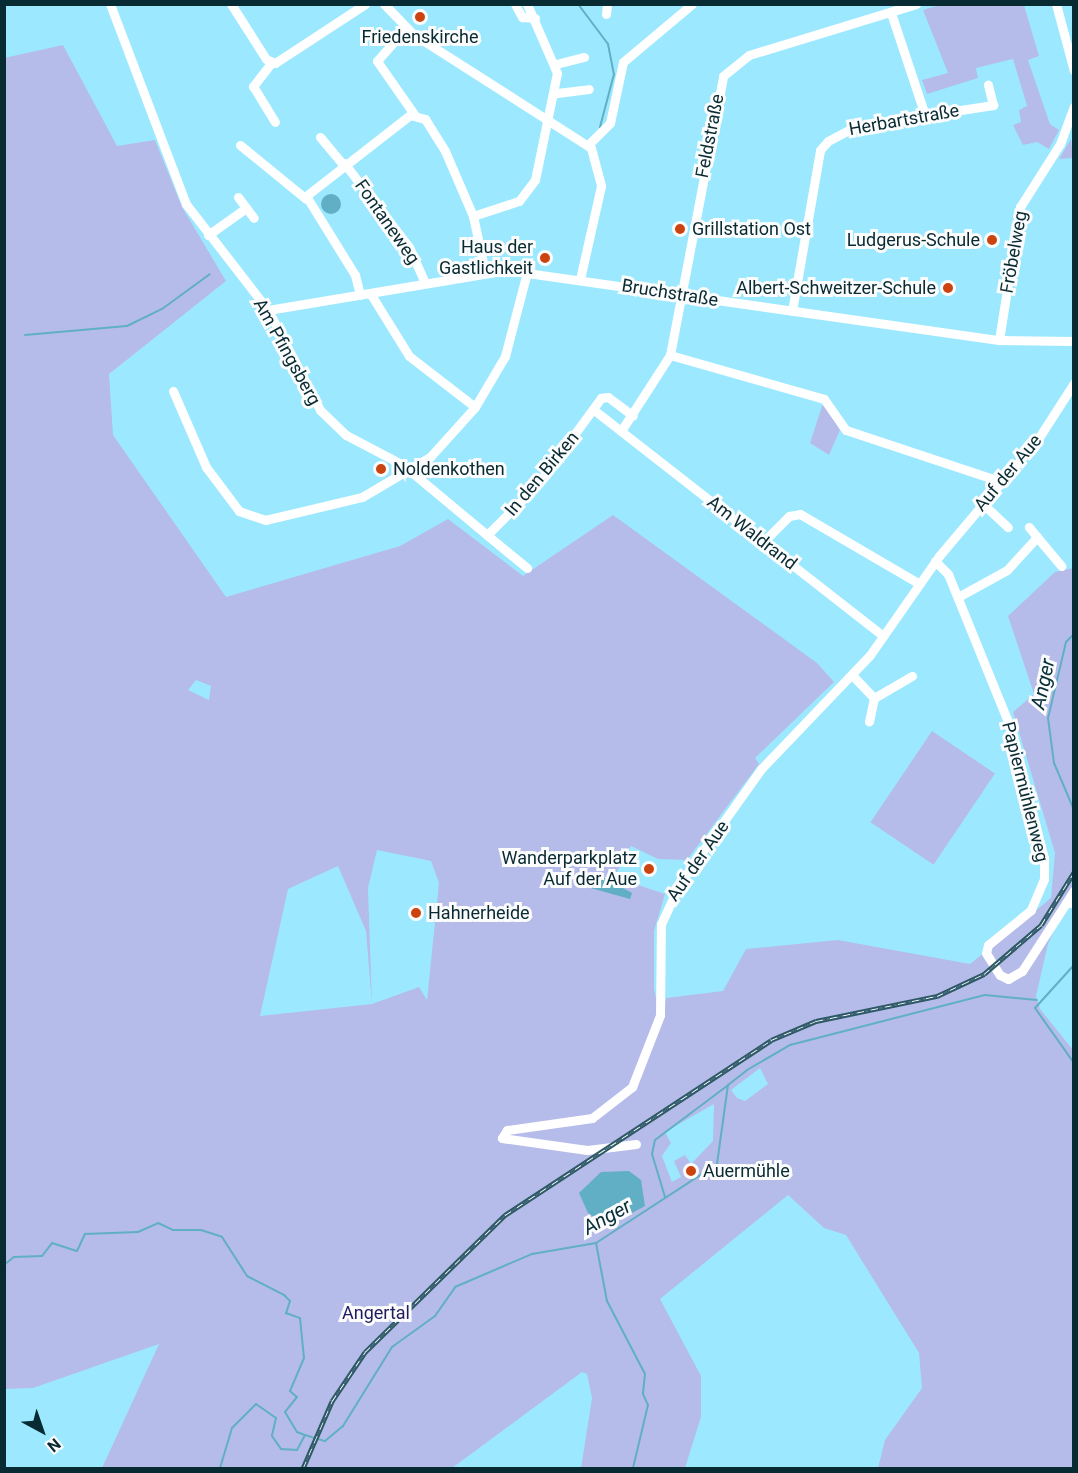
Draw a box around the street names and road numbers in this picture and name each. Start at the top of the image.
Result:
street label: Feldstraße [691,92,729,180]
street label: Herbartstraße [847,100,961,140]
street label: Fontaneweg [350,176,424,268]
street label: Fröbelweg [996,209,1032,295]
street label: Bruchstraße [620,275,720,311]
street label: Am Pfingsberg [249,295,325,409]
street label: In den Birken [500,427,584,521]
street label: Auf der Aue [970,430,1046,516]
street label: Am Waldrand [703,491,801,575]
street label: Papiermühlenweg [997,720,1053,864]
street label: Auf der Aue [662,816,734,906]

